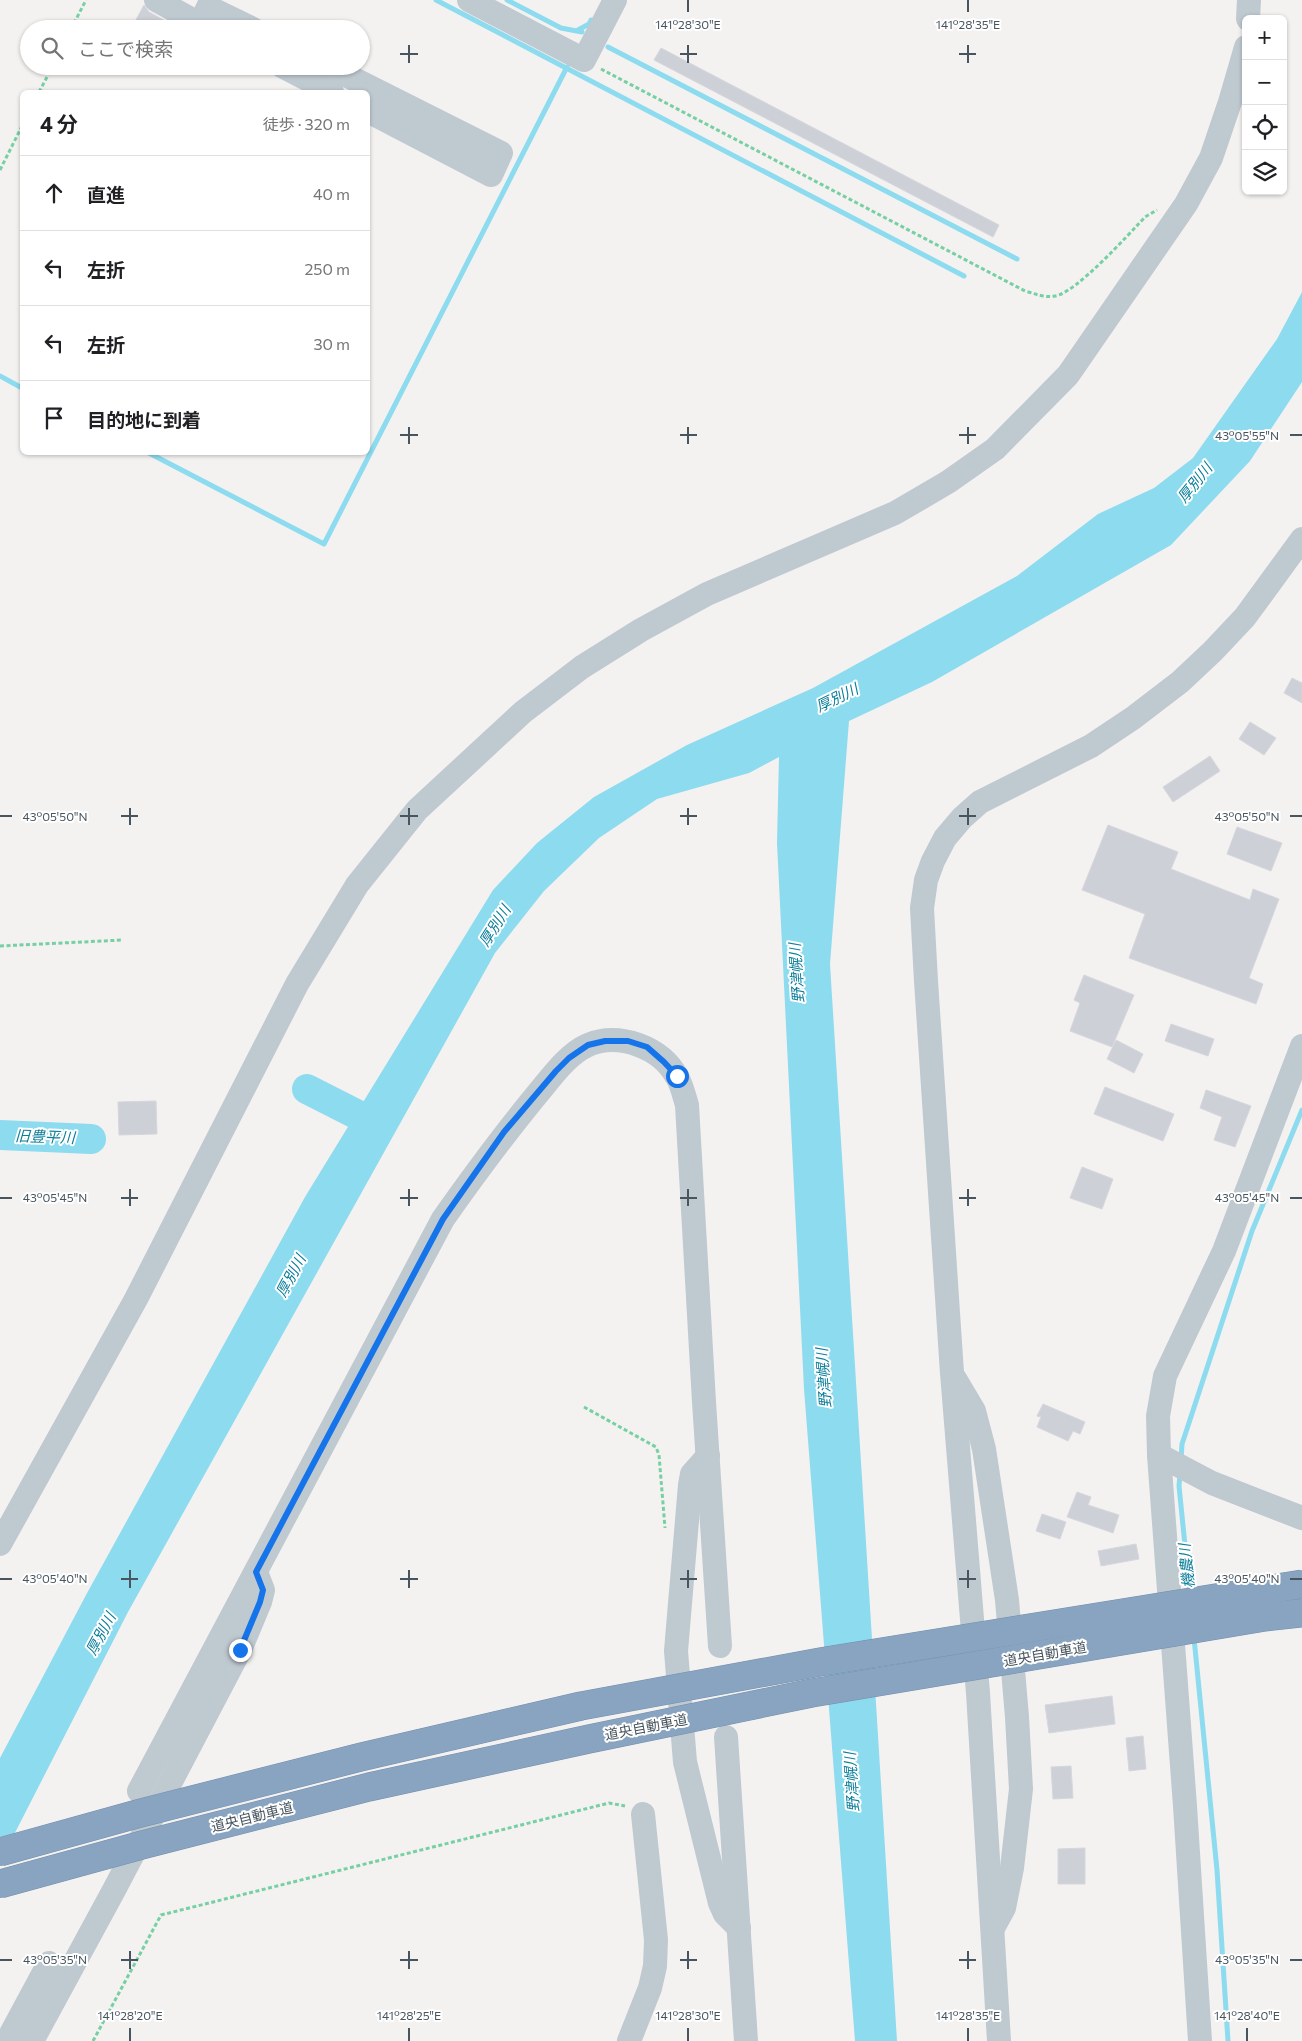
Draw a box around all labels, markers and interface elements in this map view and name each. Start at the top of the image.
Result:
map controls [1242,15,1287,195]
button: + [1242,15,1287,60]
text: 141°28'30"E [655,17,721,31]
text: 141°28'35"E [936,17,1000,31]
search box [20,20,370,75]
icon: search [38,34,66,62]
text: ここで検索 [78,37,173,60]
button: − [1242,60,1287,105]
button: locate [1242,105,1287,150]
text: 4 分 [40,111,78,136]
text: 徒歩 · 320 m [263,114,350,133]
button: layers [1242,150,1287,195]
icon: ahead [40,179,68,207]
text: 直進 [87,183,125,206]
text: 40 m [313,184,350,203]
icon: left [40,254,68,282]
text: 左折 [87,258,125,281]
text: 250 m [304,259,350,278]
icon: left [40,329,68,357]
text: 左折 [87,333,125,356]
text: 30 m [313,334,350,353]
icon: arrive [40,404,68,432]
text: 目的地に到着 [87,408,201,431]
text: 43°05'55"N [1215,428,1279,442]
water label: 厚別川 [1173,458,1217,506]
water label: 厚別川 [812,678,863,715]
text: 43°05'50"N [22,809,88,823]
text: 43°05'50"N [1214,809,1280,823]
water label: 厚別川 [475,900,515,949]
water label: 野津幌川 [785,941,807,1004]
route start [666,1065,689,1088]
water label: 旧豊平川 [15,1126,77,1146]
text: 43°05'45"N [23,1190,87,1204]
text: 43°05'45"N [1215,1190,1279,1204]
water label: 厚別川 [272,1250,310,1300]
water label: 野津幌川 [812,1346,834,1409]
water label: 機農川 [1174,1541,1197,1589]
text: 43°05'40"N [22,1571,88,1585]
text: 43°05'40"N [1214,1571,1280,1585]
water label: 厚別川 [82,1608,120,1658]
street label: 道央自動車道 [1002,1638,1088,1669]
route end [229,1639,252,1662]
street label: 道央自動車道 [603,1710,689,1743]
water label: 野津幌川 [840,1750,862,1813]
street label: 道央自動車道 [209,1798,295,1835]
text: 43°05'35"N [23,1952,87,1966]
text: 43°05'35"N [1215,1952,1279,1966]
text: 141°28'20"E [97,2008,163,2022]
text: 141°28'25"E [377,2008,441,2022]
text: 141°28'30"E [655,2008,721,2022]
text: 141°28'35"E [936,2008,1000,2022]
text: 141°28'40"E [1214,2008,1280,2022]

